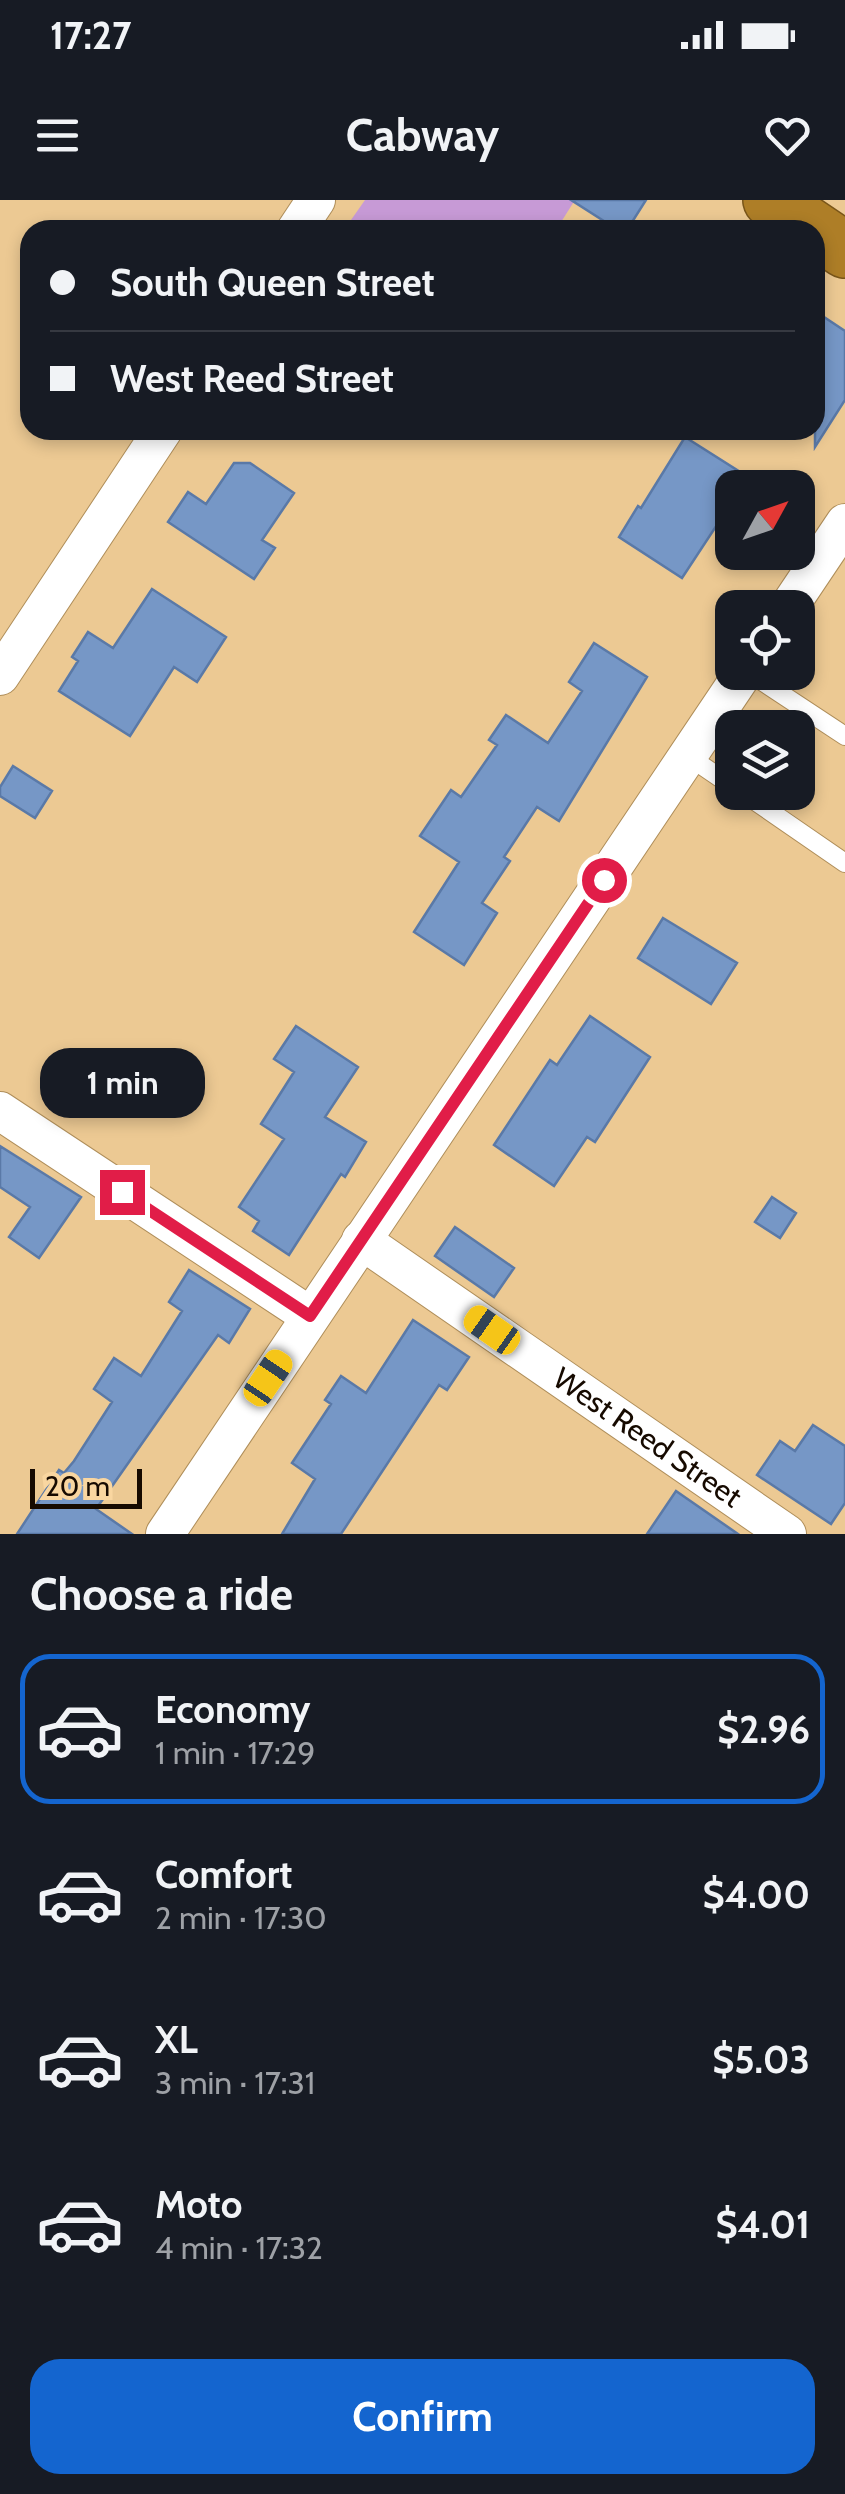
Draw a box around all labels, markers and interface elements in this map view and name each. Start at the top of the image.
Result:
text: 17:27 [50,12,131,59]
icon: menu [30,108,85,163]
text: Cabway [346,108,499,162]
icon: heart [760,108,815,163]
text: South Queen Street [110,259,435,306]
text: West Reed Street [110,355,394,402]
north arrow [715,470,815,570]
map controls [715,470,815,810]
button: locate [715,590,815,690]
button: layers [715,710,815,810]
route start [582,858,627,903]
callout: 1 min [39,1047,204,1117]
text: 1 min [86,1063,159,1102]
route end [100,1170,145,1215]
car [459,1301,525,1359]
car [239,1345,297,1411]
street label: West Reed Street [546,1359,749,1515]
scale bar [30,1464,142,1508]
text: 20 m [45,1469,110,1503]
text: Choose a ride [30,1567,293,1621]
icon: car [35,1684,125,1774]
text: Economy [155,1686,310,1733]
text: $2.96 [717,1706,810,1753]
text: 1 min · 17:29 [155,1733,316,1772]
icon: car [35,1849,125,1939]
text: Comfort [155,1851,292,1898]
text: $4.00 [703,1871,810,1918]
text: 2 min · 17:30 [155,1898,327,1937]
icon: car [35,2014,125,2104]
text: XL [155,2016,198,2063]
text: $5.03 [712,2036,810,2083]
text: 3 min · 17:31 [155,2063,315,2102]
icon: car [35,2179,125,2269]
text: Moto [155,2181,242,2228]
text: $4.01 [715,2201,810,2248]
text: 4 min · 17:32 [155,2228,323,2267]
button: Confirm [30,2359,815,2474]

